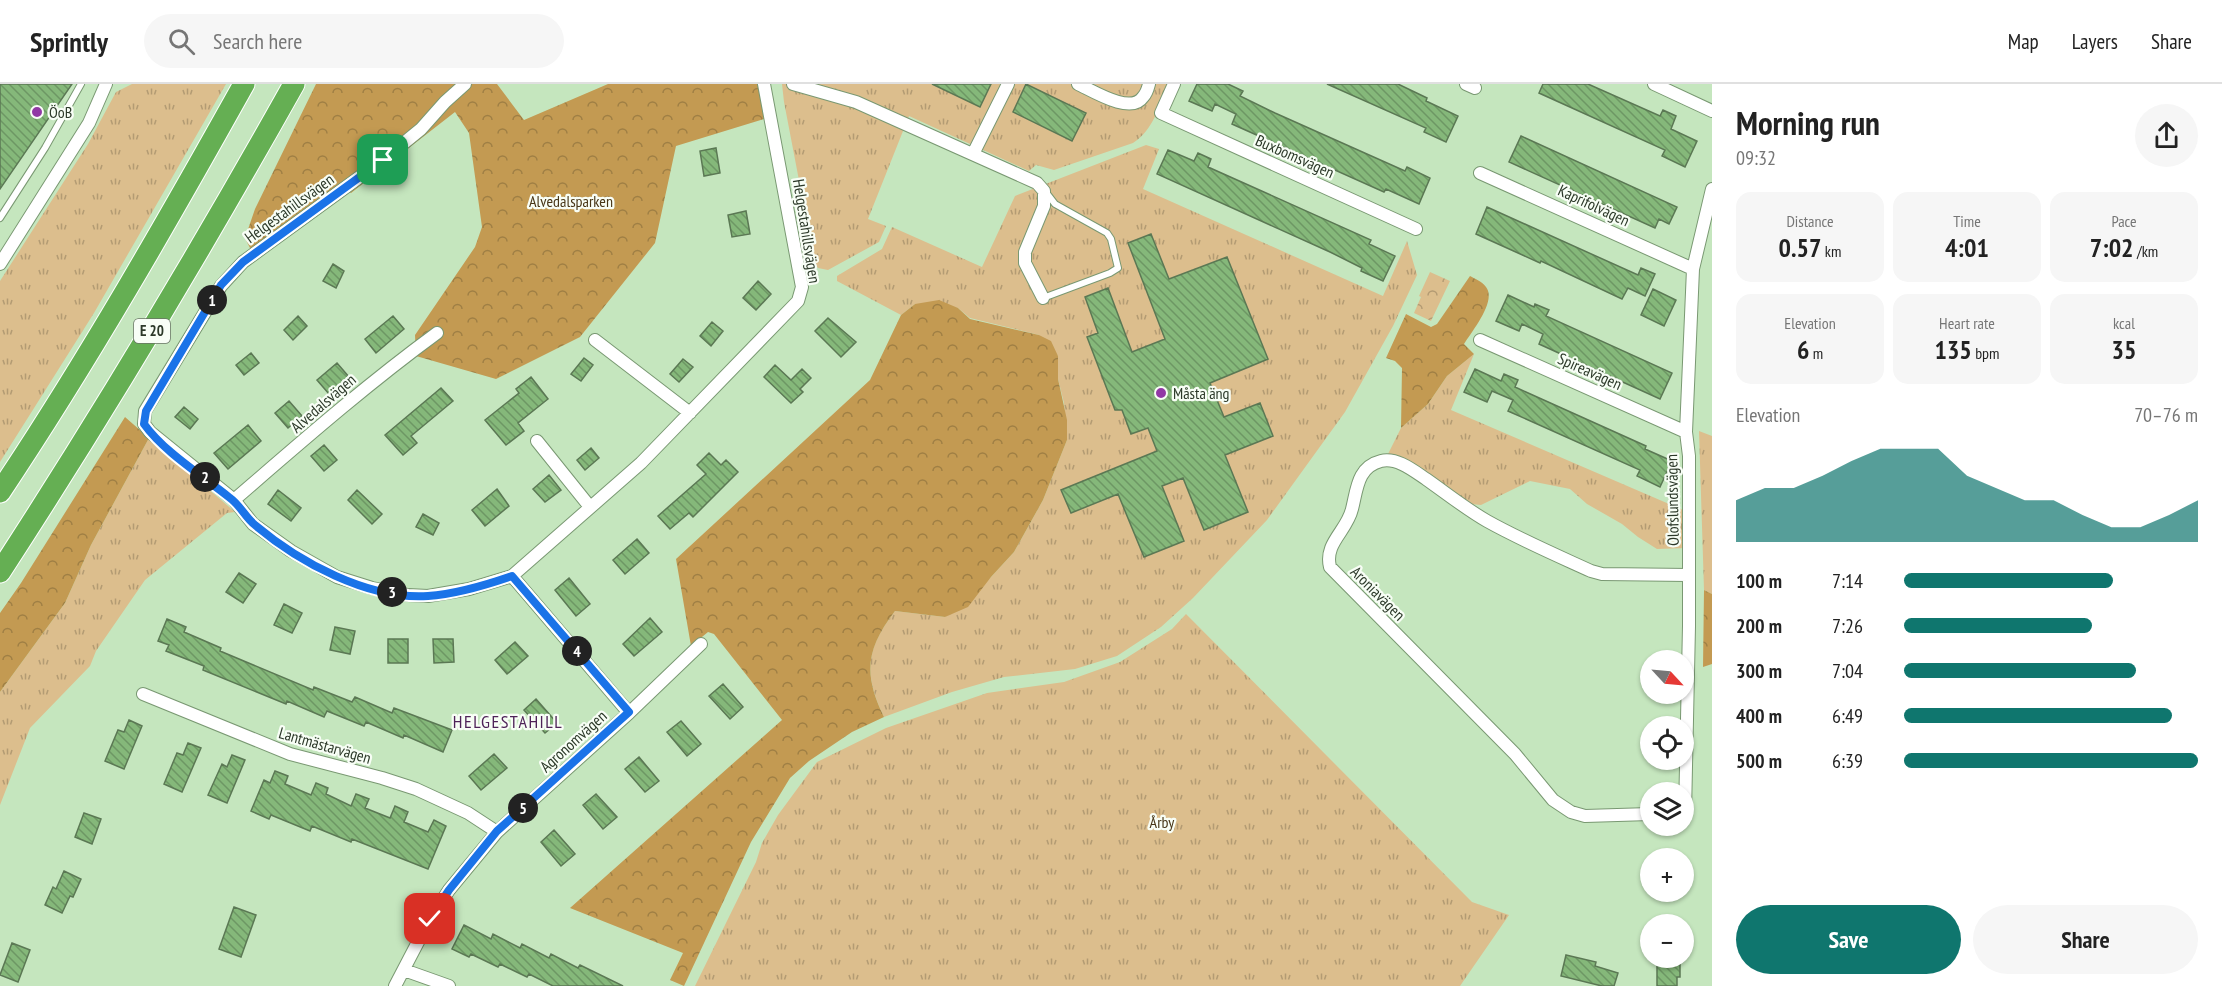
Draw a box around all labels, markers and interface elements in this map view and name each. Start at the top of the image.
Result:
search box [144,14,564,68]
text: Sprintly [30,23,108,60]
icon: search [165,25,198,58]
text: Search here [213,27,302,55]
text: Map [2008,28,2039,55]
text: Layers [2072,28,2118,55]
text: Share [2151,28,2192,55]
text: Morning run [1736,101,1880,144]
place label: ÖoB [49,102,72,122]
button: share [2135,104,2198,167]
marker: ÖoB [30,105,44,119]
street label: Buxbomsvägen [1253,130,1337,182]
pin [357,134,408,185]
icon: arrive [366,143,399,176]
text: 09:32 [1736,145,1776,171]
street label: Helgestahillsvägen [241,169,337,247]
street label: Helgestahillsvägen [789,177,825,285]
street label: Kaprifolvägen [1555,180,1633,230]
park label: Alvedalsparken [529,191,613,211]
text: Distance [1786,211,1834,231]
text: Time [1953,211,1981,231]
text: Pace [2111,211,2137,231]
text: 0.57 [1779,231,1821,264]
text: 4:01 [1945,231,1989,264]
text: 7:02 [2090,231,2134,264]
text: km [1821,241,1841,261]
text: /km [2134,241,2158,261]
pin: 1 [197,285,227,315]
text: 1 [208,290,216,310]
text: Elevation [1784,313,1836,333]
text: Heart rate [1939,313,1995,333]
text: kcal [2113,313,2135,333]
road number: E 20 [134,319,170,343]
text: 6 [1797,333,1809,366]
text: 135 [1934,333,1972,366]
text: 35 [2112,333,2136,366]
text: m [1809,343,1823,363]
text: bpm [1972,343,2000,363]
street label: Spireavägen [1555,348,1625,394]
street label: Alvedalsvägen [286,369,360,437]
place label: Måsta äng [1173,383,1230,403]
marker: Måsta äng [1154,386,1168,400]
text: Elevation [1736,402,1800,428]
text: 70–76 m [2134,402,2198,428]
street label: Olofslundsvägen [1661,454,1683,546]
pin: 2 [190,462,220,492]
text: 2 [201,467,209,487]
street label: Aroniavägen [1347,562,1409,624]
text: 100 m [1736,568,1782,594]
text: 7:14 [1832,568,1863,594]
pin: 3 [377,577,407,607]
text: 3 [388,582,396,602]
text: 200 m [1736,613,1782,639]
text: 7:26 [1832,613,1863,639]
pin: 4 [562,636,592,666]
text: 4 [573,641,581,661]
north arrow [1640,650,1694,704]
map controls [1640,650,1694,968]
text: 300 m [1736,658,1782,684]
text: 7:04 [1832,658,1863,684]
text: 400 m [1736,703,1782,729]
text: 6:49 [1832,703,1863,729]
street label: Agronomvägen [535,706,611,776]
district label: HELGESTAHILL [453,710,563,733]
button: locate [1640,716,1694,770]
street label: Lantmästarvägen [277,722,373,768]
text: 500 m [1736,748,1782,774]
text: 6:39 [1832,748,1863,774]
button: layers [1640,782,1694,836]
pin: 5 [508,793,538,823]
text: 5 [519,798,527,818]
park label: Årby [1150,812,1174,832]
button: + [1640,848,1694,902]
pin [404,893,455,944]
icon: check [413,902,446,935]
button: Save [1736,905,1961,974]
button: Share [1973,905,2198,974]
button: − [1640,914,1694,968]

